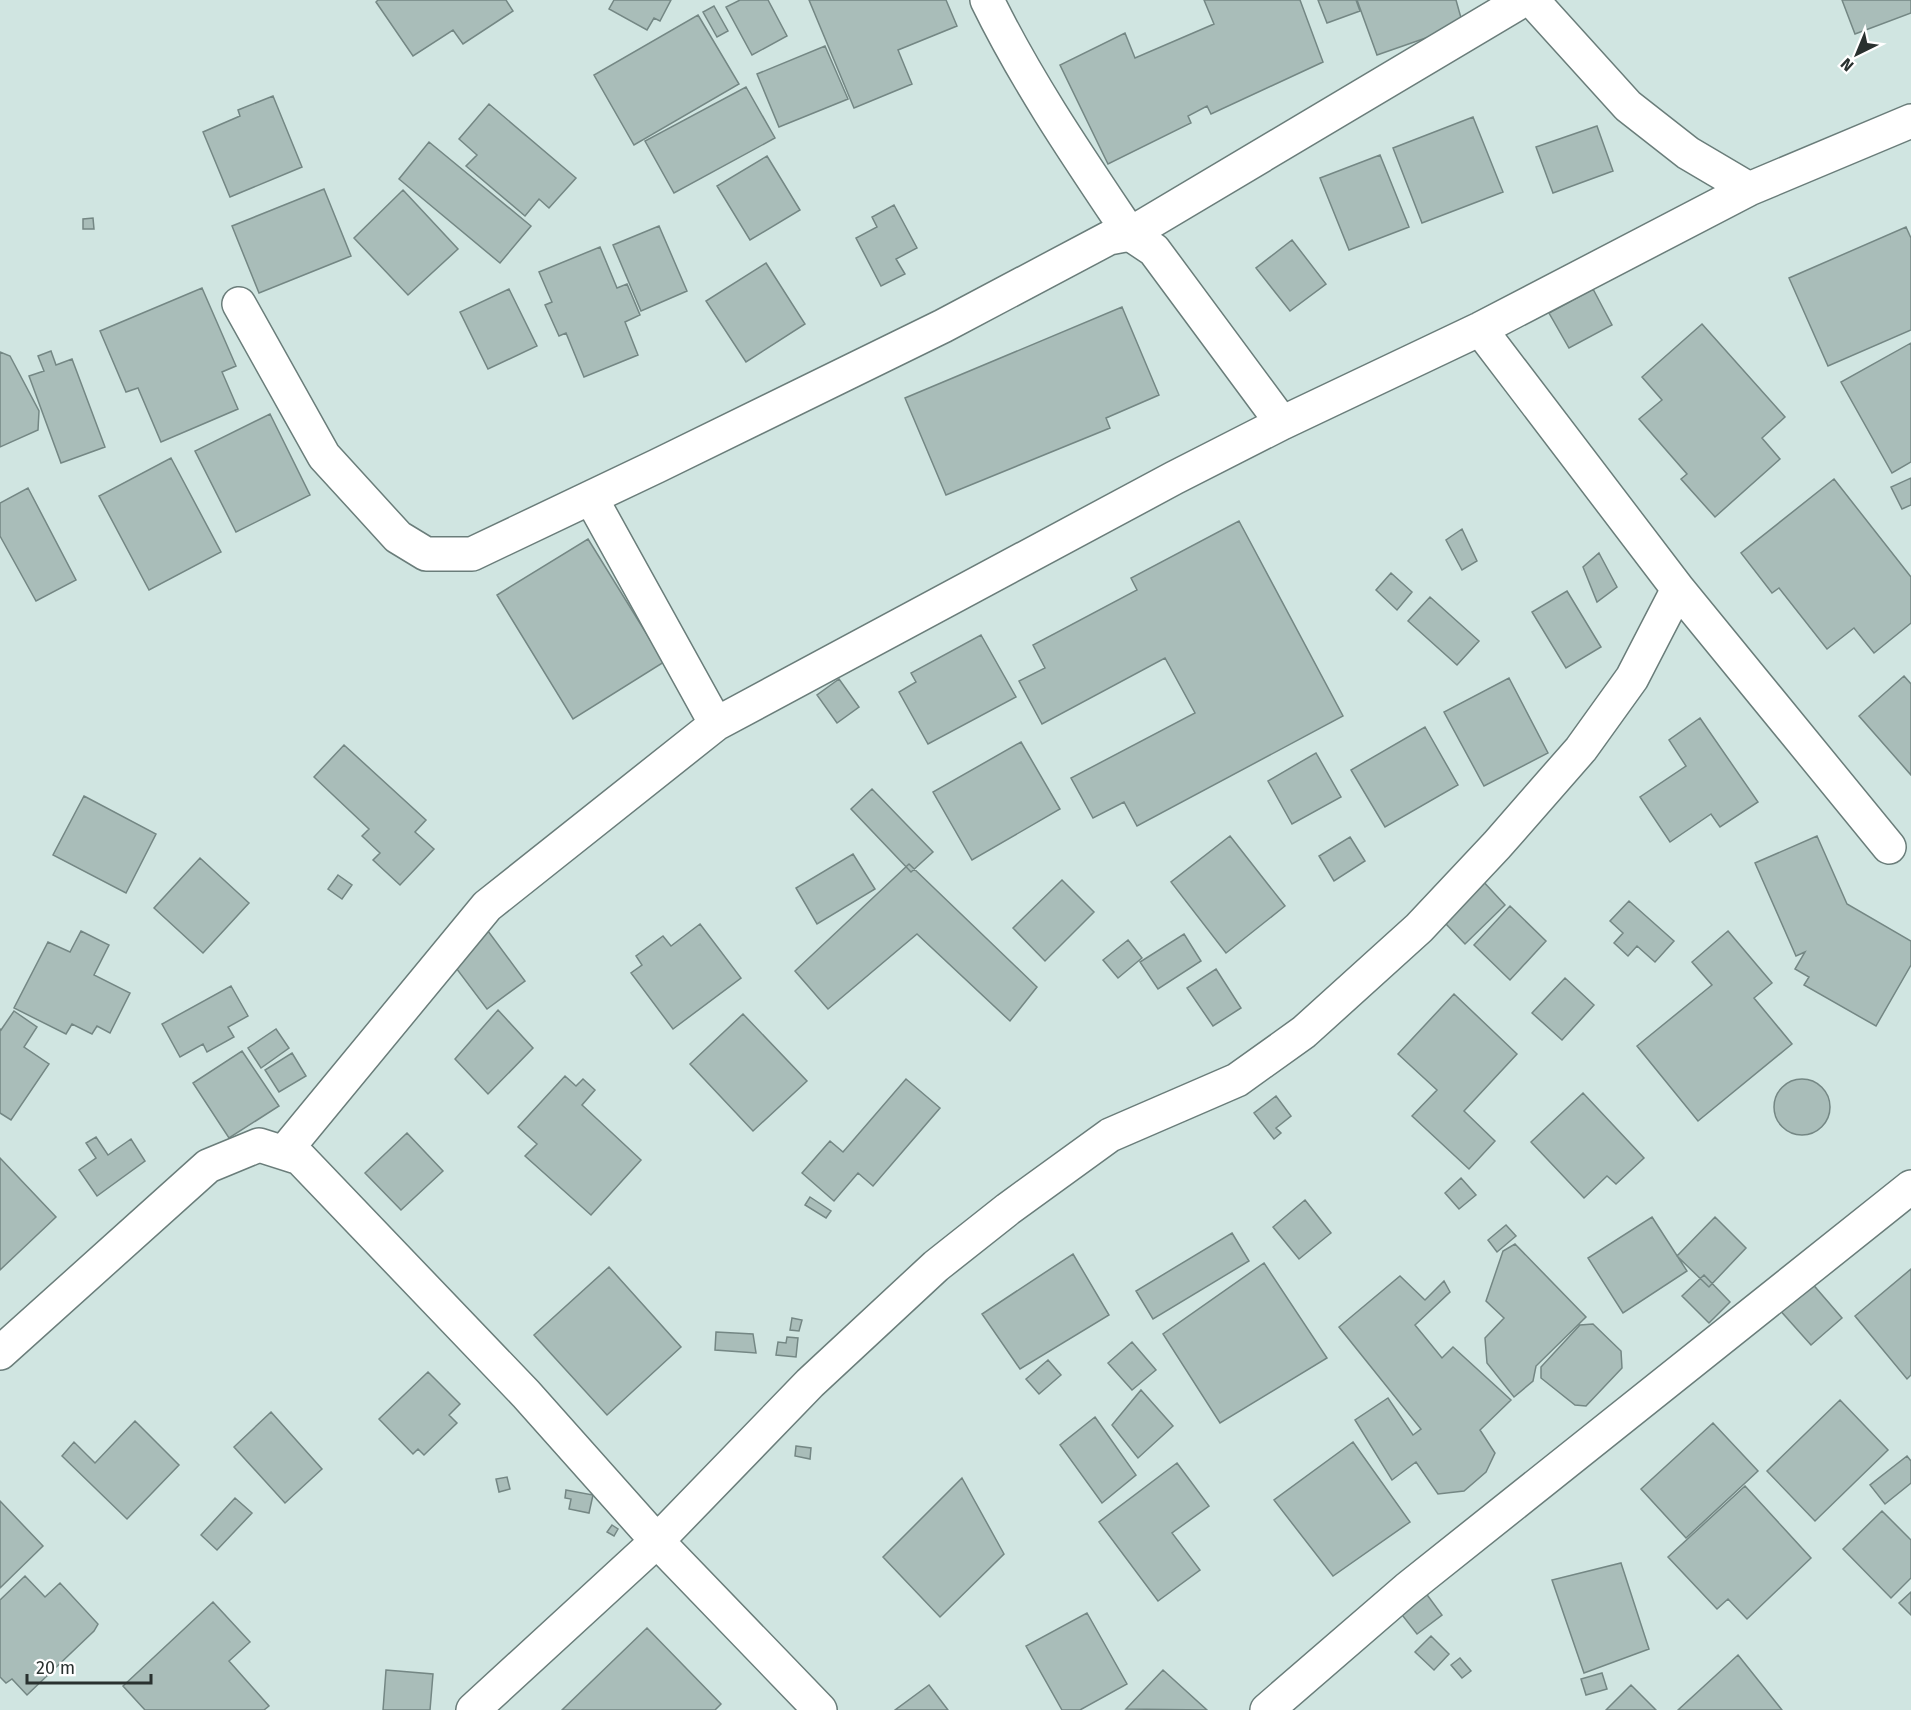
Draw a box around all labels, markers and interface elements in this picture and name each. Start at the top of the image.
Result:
north arrow [1827,24,1887,84]
text: N [1837,54,1857,75]
scale bar [27,1647,152,1685]
text: 20 m [36,1657,75,1679]

